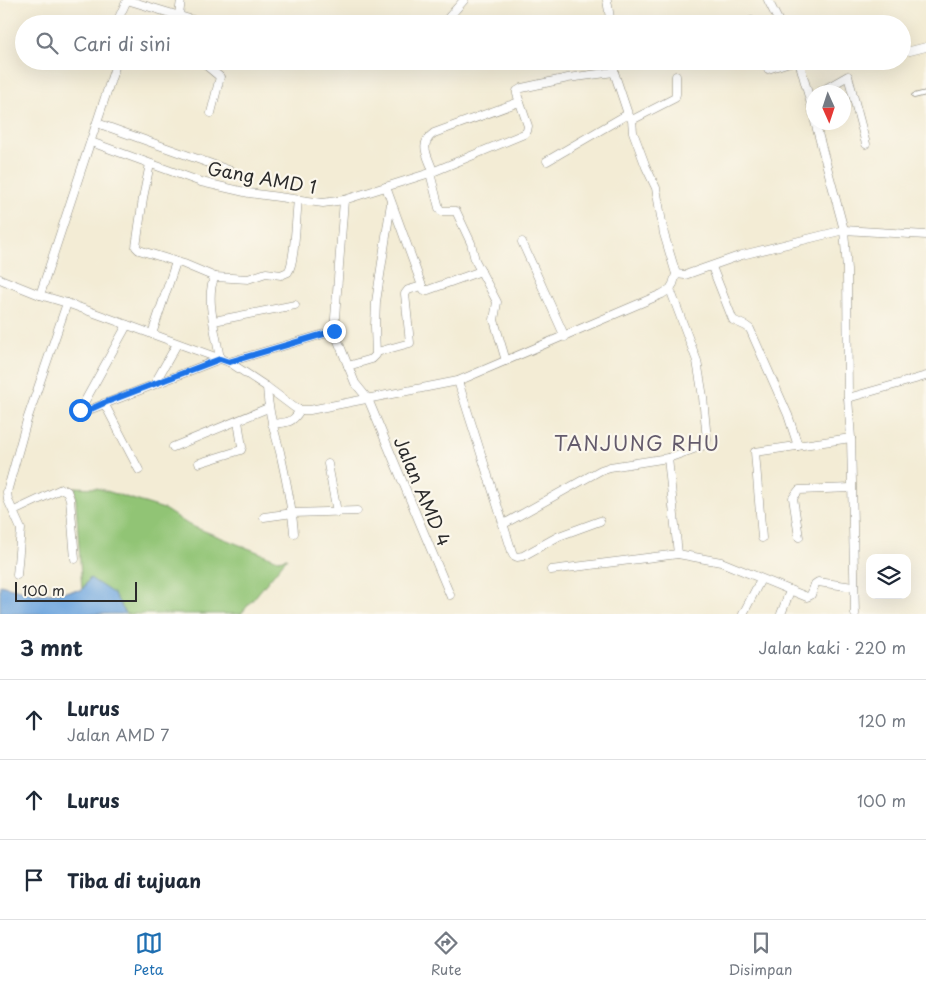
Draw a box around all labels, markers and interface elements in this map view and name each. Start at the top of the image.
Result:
search box [15,15,911,70]
icon: search [33,29,61,57]
text: Cari di sini [73,29,171,57]
north arrow [806,85,851,130]
street label: Gang AMD 1 [205,154,319,200]
route end [323,320,346,343]
route start [69,399,92,422]
district label: TANJUNG RHU [554,428,720,458]
street label: Jalan AMD 4 [388,432,458,550]
map controls [866,554,911,599]
button: layers [866,554,911,599]
scale bar [15,579,138,602]
text: 100 m [22,580,65,601]
text: 3 mnt [20,631,83,663]
text: Jalan kaki · 220 m [759,635,906,659]
text: Lurus [67,694,120,722]
icon: ahead [20,706,48,734]
text: 120 m [859,708,906,732]
text: Jalan AMD 7 [67,722,169,746]
icon: ahead [20,786,48,814]
text: Lurus [67,786,120,814]
text: 100 m [857,788,906,812]
icon: arrive [20,866,48,894]
text: Tiba di tujuan [67,866,201,894]
tab: Peta [134,929,164,980]
tab: Rute [431,929,462,980]
tab: Disimpan [729,929,792,980]

